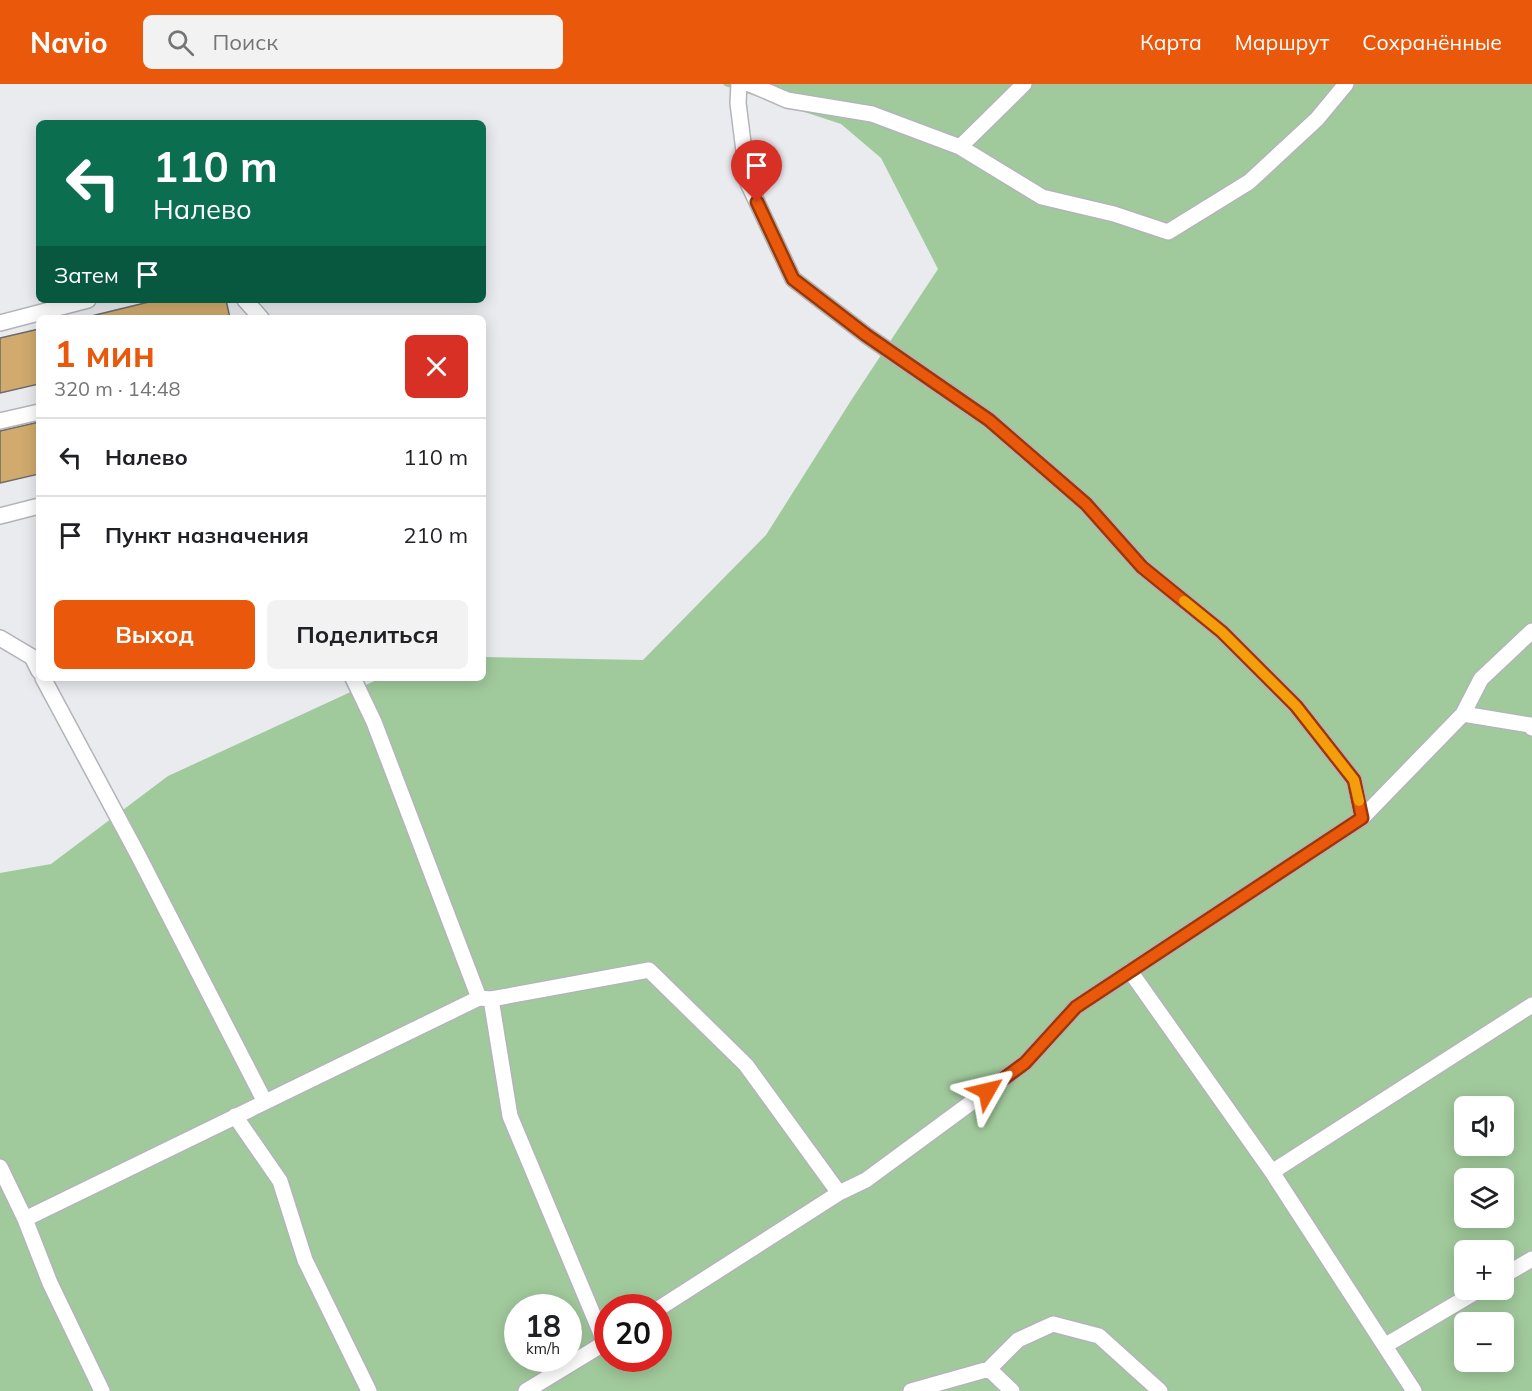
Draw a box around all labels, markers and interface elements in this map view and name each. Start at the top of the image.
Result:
search box [143,15,563,69]
text: Navio [30,25,107,60]
icon: search [164,26,197,59]
text: Поиск [212,28,278,56]
text: Карта [1140,29,1202,55]
text: Маршрут [1235,29,1329,55]
text: Сохранённые [1362,29,1502,55]
text: 110 m [153,140,278,193]
pin [731,140,782,202]
icon: left [54,144,132,222]
icon: arrive [740,149,773,182]
text: Налево [153,192,252,226]
icon: arrive [131,258,164,291]
text: Затем [54,261,119,289]
text: 1 мин [54,331,155,376]
button: close [405,335,468,398]
text: 320 m · 14:48 [54,376,180,401]
icon: left [54,441,87,474]
text: Налево [105,443,188,471]
text: 110 m [403,443,468,471]
icon: arrive [54,519,87,552]
text: Пункт назначения [105,521,309,549]
text: 210 m [403,521,468,549]
button: Выход [54,600,255,669]
button: Поделиться [267,600,468,669]
position arrow [955,1059,1019,1123]
map controls [1454,1096,1514,1372]
button: sound [1454,1096,1514,1156]
button: layers [1454,1168,1514,1228]
button: + [1454,1240,1514,1300]
speed limit sign: 20 [594,1294,672,1372]
text: 18 [525,1307,561,1345]
button: − [1454,1312,1514,1372]
text: km/h [526,1339,560,1358]

